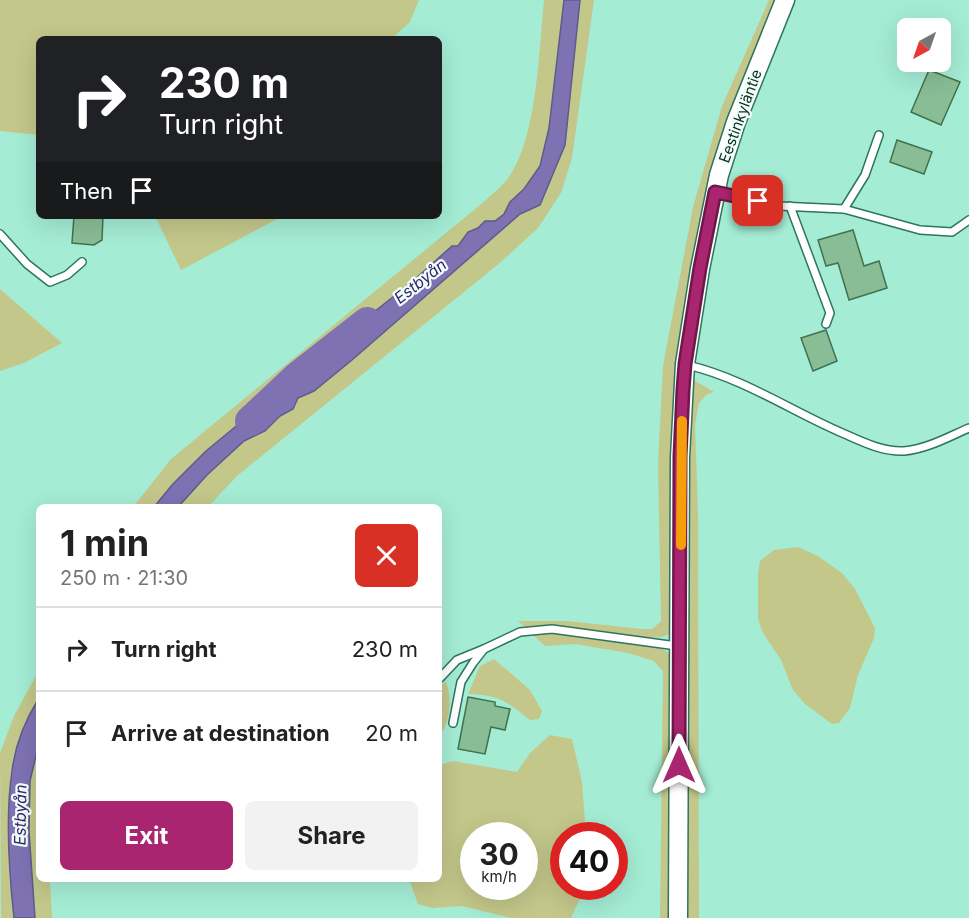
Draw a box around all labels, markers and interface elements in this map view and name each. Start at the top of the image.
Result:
north arrow [897,18,951,72]
map controls [897,18,951,72]
text: 230 m [159,57,289,108]
icon: right [60,60,138,138]
street label: Eestinkyläntie [714,67,766,165]
text: Turn right [159,108,283,141]
icon: arrive [125,174,158,207]
pin [732,175,783,226]
text: Then [60,178,113,204]
icon: arrive [741,184,774,217]
water label: Estbyån [390,254,450,308]
text: 1 min [60,521,149,565]
button: close [355,524,418,587]
text: 250 m · 21:30 [60,566,188,590]
icon: right [60,633,93,666]
text: Turn right [111,636,217,662]
text: 230 m [352,636,418,662]
icon: arrive [60,717,93,750]
text: Arrive at destination [111,720,330,746]
text: 20 m [365,720,418,746]
position arrow [647,733,711,797]
water label: Estbyån [9,784,31,846]
button: Exit [60,801,233,870]
button: Share [245,801,418,870]
speed limit sign: 40 [550,822,628,900]
text: 30 [479,836,519,872]
text: km/h [481,867,517,886]

